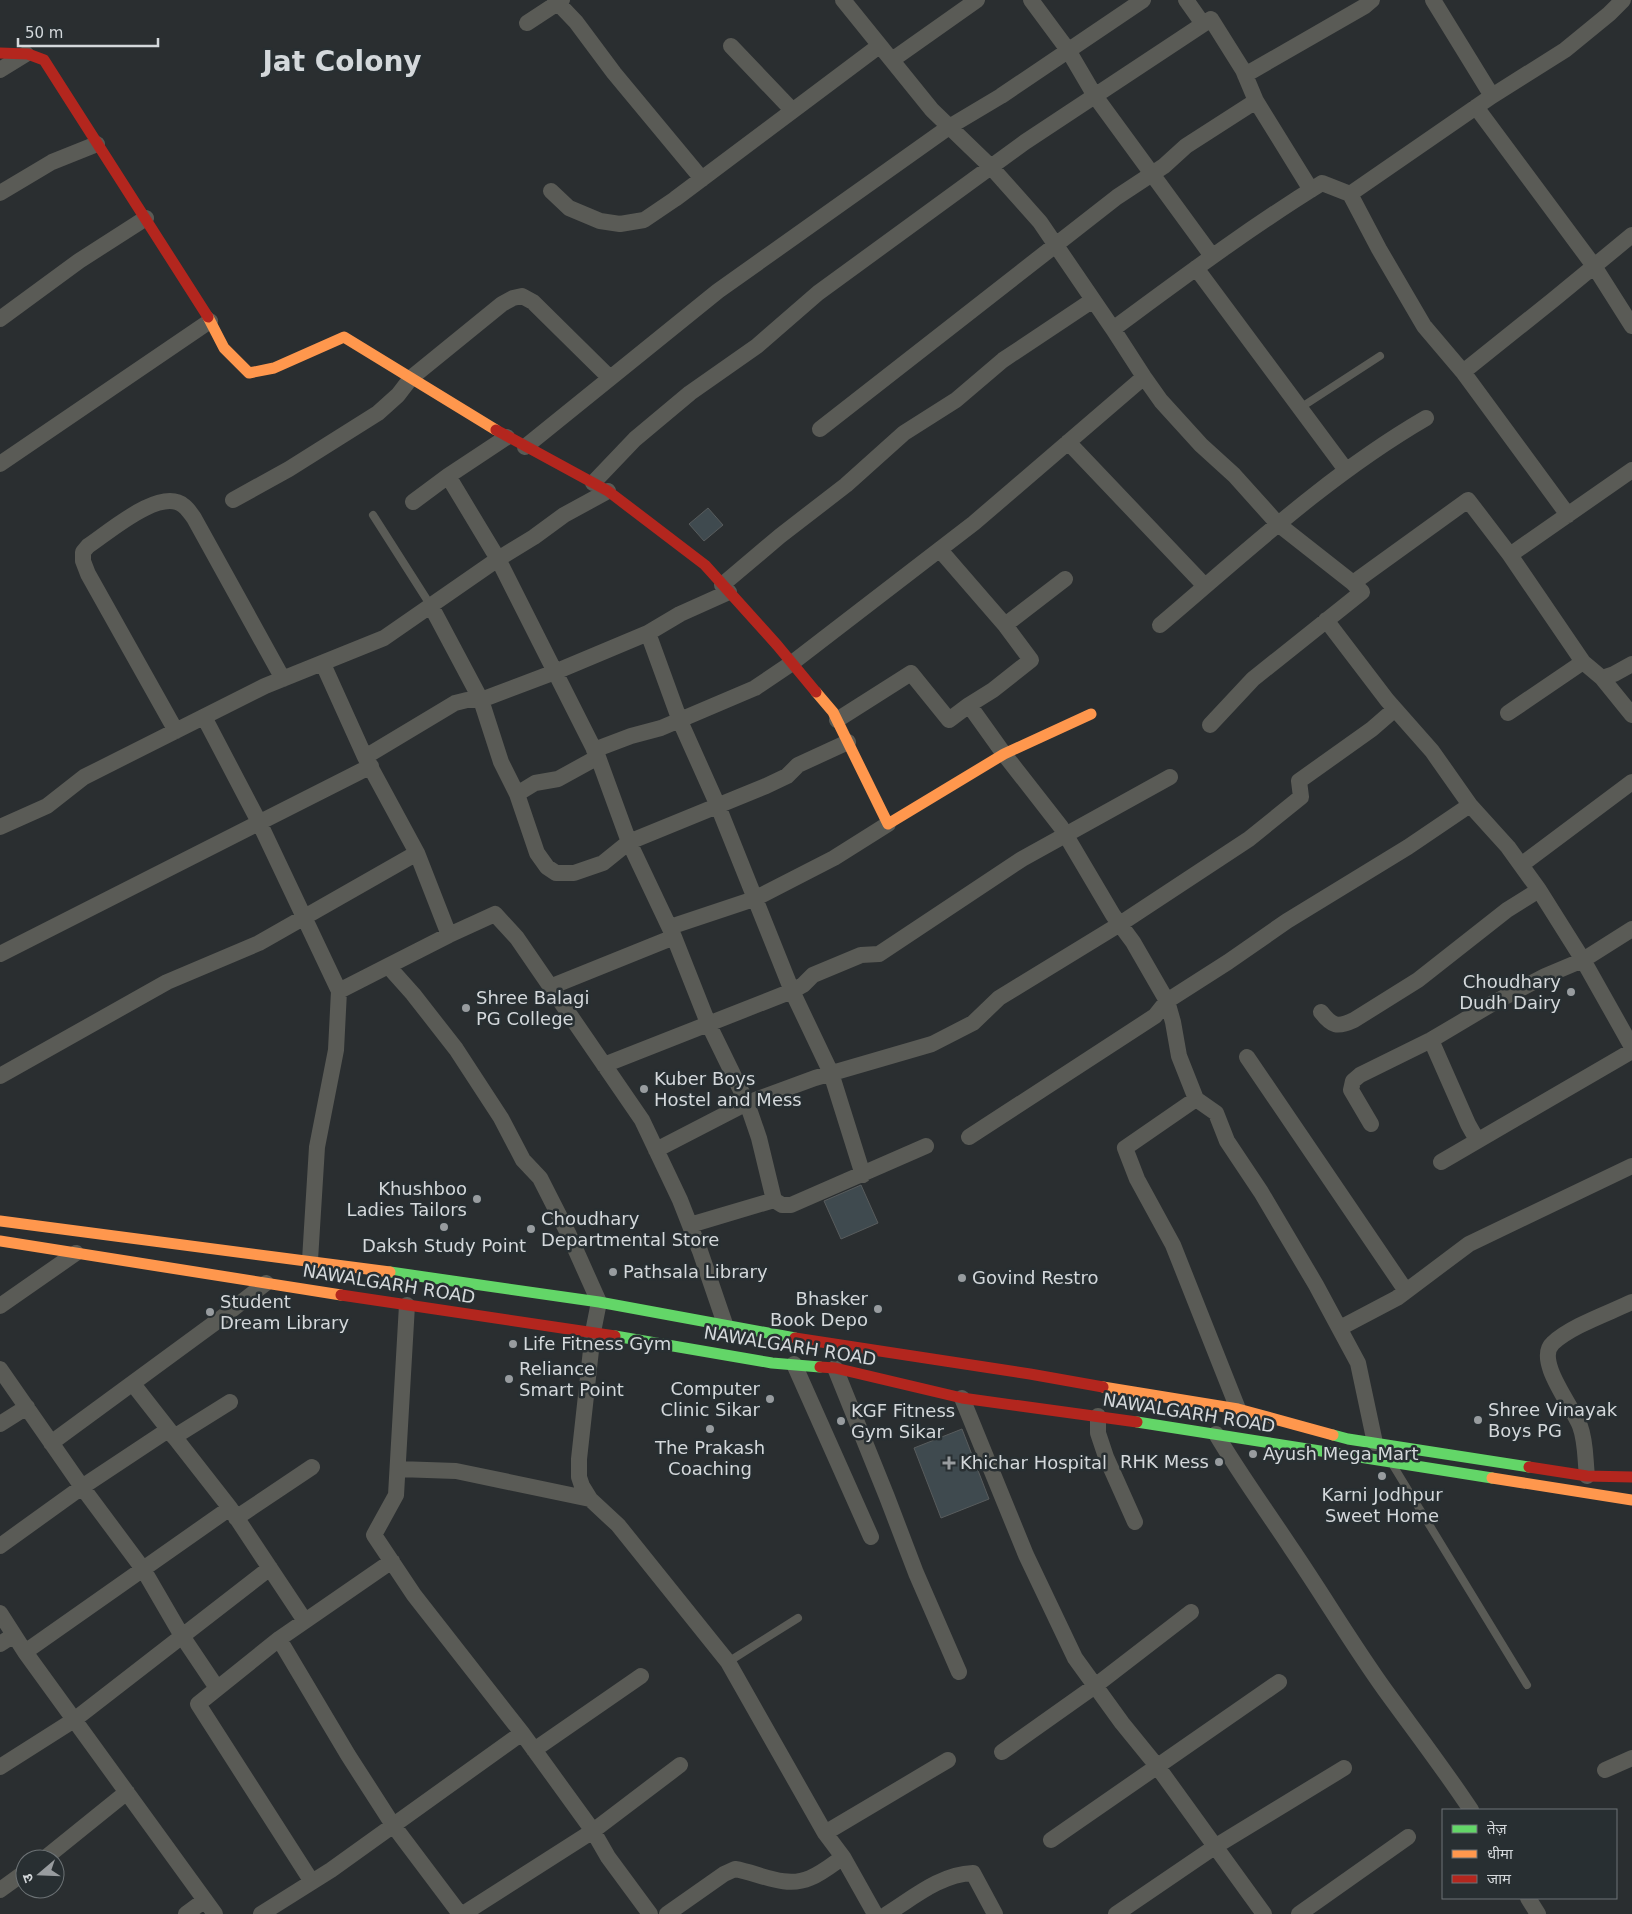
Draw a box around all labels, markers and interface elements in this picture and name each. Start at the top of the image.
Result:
scale bar [18,15,158,47]
text: 50 m [25,24,63,42]
district label: Jat Colony [260,45,422,78]
place label: Choudhary Dudh Dairy [1459,971,1561,1013]
marker: Choudhary Dudh Dairy [1565,986,1577,998]
place label: Shree Balagi PG College [476,987,590,1029]
marker: Shree Balagi PG College [460,1002,472,1014]
place label: Kuber Boys Hostel and Mess [654,1068,802,1110]
marker: Kuber Boys Hostel and Mess [638,1083,650,1095]
place label: Khushboo Ladies Tailors [347,1178,467,1220]
marker: Khushboo Ladies Tailors [471,1193,483,1205]
place label: Choudhary Departmental Store [541,1208,719,1250]
marker: Daksh Study Point [438,1221,450,1233]
marker: Choudhary Departmental Store [525,1223,537,1235]
place label: Daksh Study Point [362,1235,526,1256]
street label: NAWALGARH ROAD [301,1259,477,1308]
place label: Pathsala Library [623,1261,768,1282]
marker: Pathsala Library [607,1266,619,1278]
place label: Govind Restro [972,1267,1098,1288]
marker: Govind Restro [956,1272,968,1284]
place label: Bhasker Book Depo [770,1288,869,1330]
place label: Student Dream Library [220,1291,350,1333]
marker: Bhasker Book Depo [872,1303,884,1315]
marker: Student Dream Library [204,1306,216,1318]
street label: NAWALGARH ROAD [702,1321,878,1370]
place label: Life Fitness Gym [523,1333,671,1354]
marker: Life Fitness Gym [507,1338,519,1350]
place label: Reliance Smart Point [519,1358,624,1400]
marker: Reliance Smart Point [503,1373,515,1385]
place label: Computer Clinic Sikar [660,1378,761,1420]
street label: NAWALGARH ROAD [1101,1388,1277,1437]
marker: Computer Clinic Sikar [764,1393,776,1405]
place label: Shree Vinayak Boys PG [1488,1399,1618,1441]
place label: KGF Fitness Gym Sikar [851,1400,955,1442]
marker: Shree Vinayak Boys PG [1472,1414,1484,1426]
marker: KGF Fitness Gym Sikar [835,1415,847,1427]
marker: The Prakash Coaching [704,1423,716,1435]
place label: The Prakash Coaching [654,1437,765,1479]
place label: Ayush Mega Mart [1263,1443,1418,1464]
marker: Ayush Mega Mart [1247,1448,1259,1460]
place label: RHK Mess [1120,1451,1209,1472]
place label: Khichar Hospital [960,1452,1107,1473]
marker: Khichar Hospital [942,1456,956,1470]
marker: RHK Mess [1213,1456,1225,1468]
marker: Karni Jodhpur Sweet Home [1376,1470,1388,1482]
place label: Karni Jodhpur Sweet Home [1321,1484,1443,1526]
legend [1442,1809,1617,1899]
text: तेज़ [1487,1820,1508,1838]
text: धीमा [1487,1845,1514,1863]
north arrow [15,1849,65,1899]
text: जाम [1487,1870,1512,1888]
text: उ [19,1871,37,1885]

